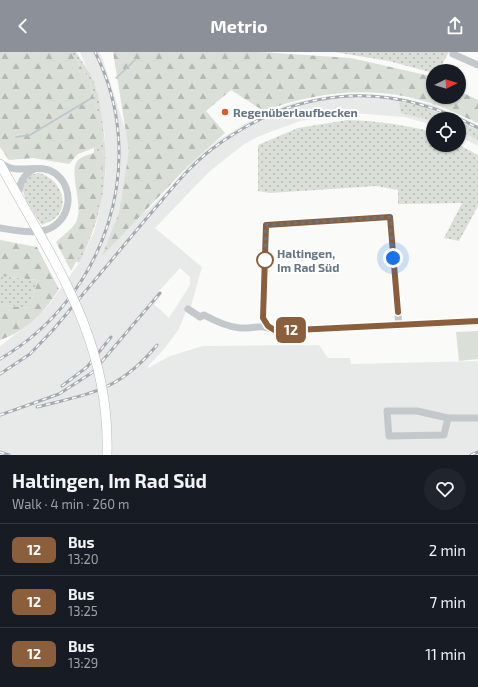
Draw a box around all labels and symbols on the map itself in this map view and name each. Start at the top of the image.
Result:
north arrow [426,64,466,104]
place label: Regenüberlaufbecken [233,105,358,119]
marker: Regenüberlaufbecken [220,107,230,117]
place label: Haltingen, Im Rad Süd [277,246,339,274]
your location [383,248,403,268]
marker: Haltingen, Im Rad Süd [256,251,274,269]
line badge: 12 [273,317,309,343]

